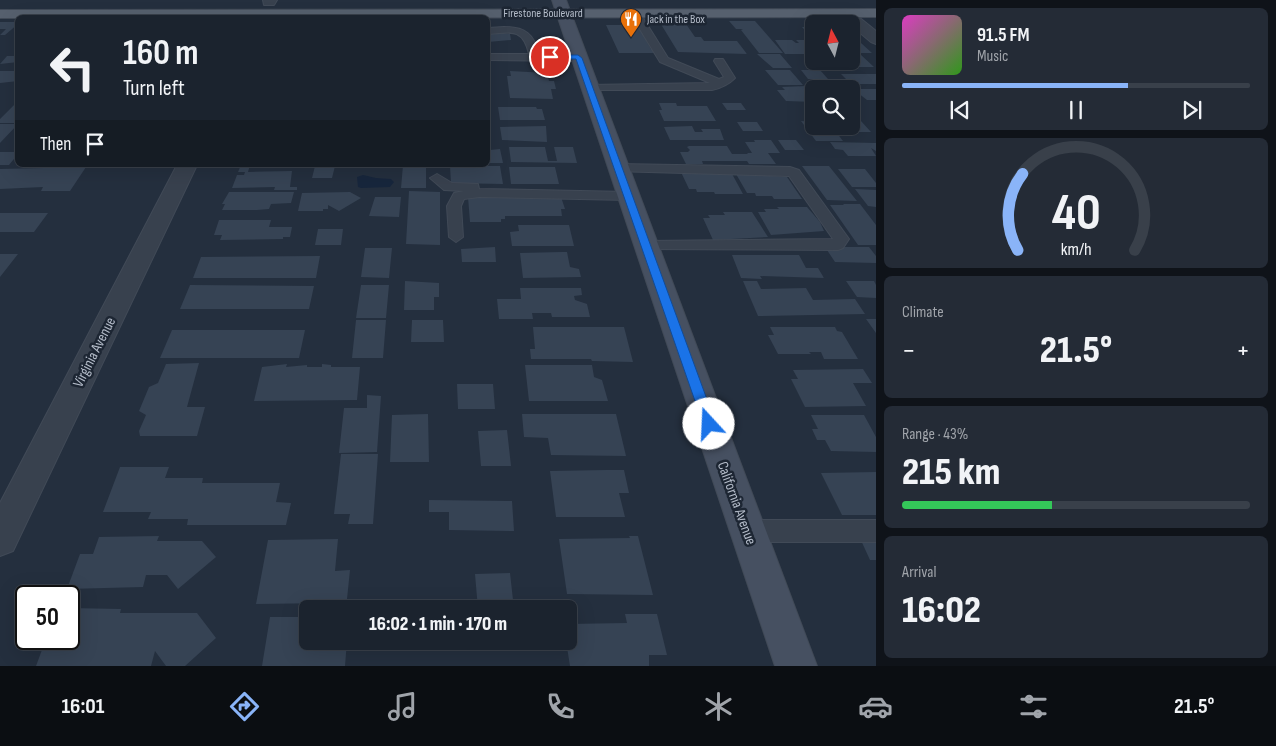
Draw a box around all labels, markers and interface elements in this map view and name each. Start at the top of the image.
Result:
street label: Firestone Boulevard [503,6,583,21]
restaurant icon: Jack in the Box [619,7,643,38]
place label: Jack in the Box [646,12,705,27]
north arrow [805,15,860,70]
map controls [805,15,860,135]
text: 91.5 FM [977,24,1030,47]
text: 160 m [123,32,199,75]
icon: left [40,35,105,100]
pin [529,36,571,78]
icon: arrive [536,43,564,71]
text: Music [977,47,1008,66]
text: Turn left [123,75,185,102]
button: search [805,80,860,135]
icon: previous [946,96,974,124]
icon: pause [1062,96,1090,124]
icon: next [1178,96,1206,124]
icon: arrive [81,130,109,158]
text: Then [40,133,71,156]
text: 40 [1052,182,1100,245]
text: km/h [1061,239,1091,260]
text: Climate [902,303,944,322]
street label: Virginia Avenue [69,314,120,391]
text: 21.5° [1040,328,1112,373]
text: − [902,334,916,367]
text: + [1236,334,1250,367]
position arrow [682,397,734,449]
text: Range · 43% [902,425,968,444]
text: 215 km [902,450,1000,495]
street label: California Avenue [713,459,760,547]
text: Arrival [902,563,936,582]
speed limit sign: 50 [15,585,80,650]
text: 16:02 [902,588,981,633]
text: 16:02 · 1 min · 170 m [369,613,507,636]
icon: directions [227,689,262,724]
icon: music [385,689,420,724]
icon: phone [543,689,578,724]
icon: climate [701,689,736,724]
icon: car [858,689,893,724]
icon: filters [1016,689,1051,724]
text: 16:01 [61,693,104,720]
text: 21.5° [1174,693,1214,720]

